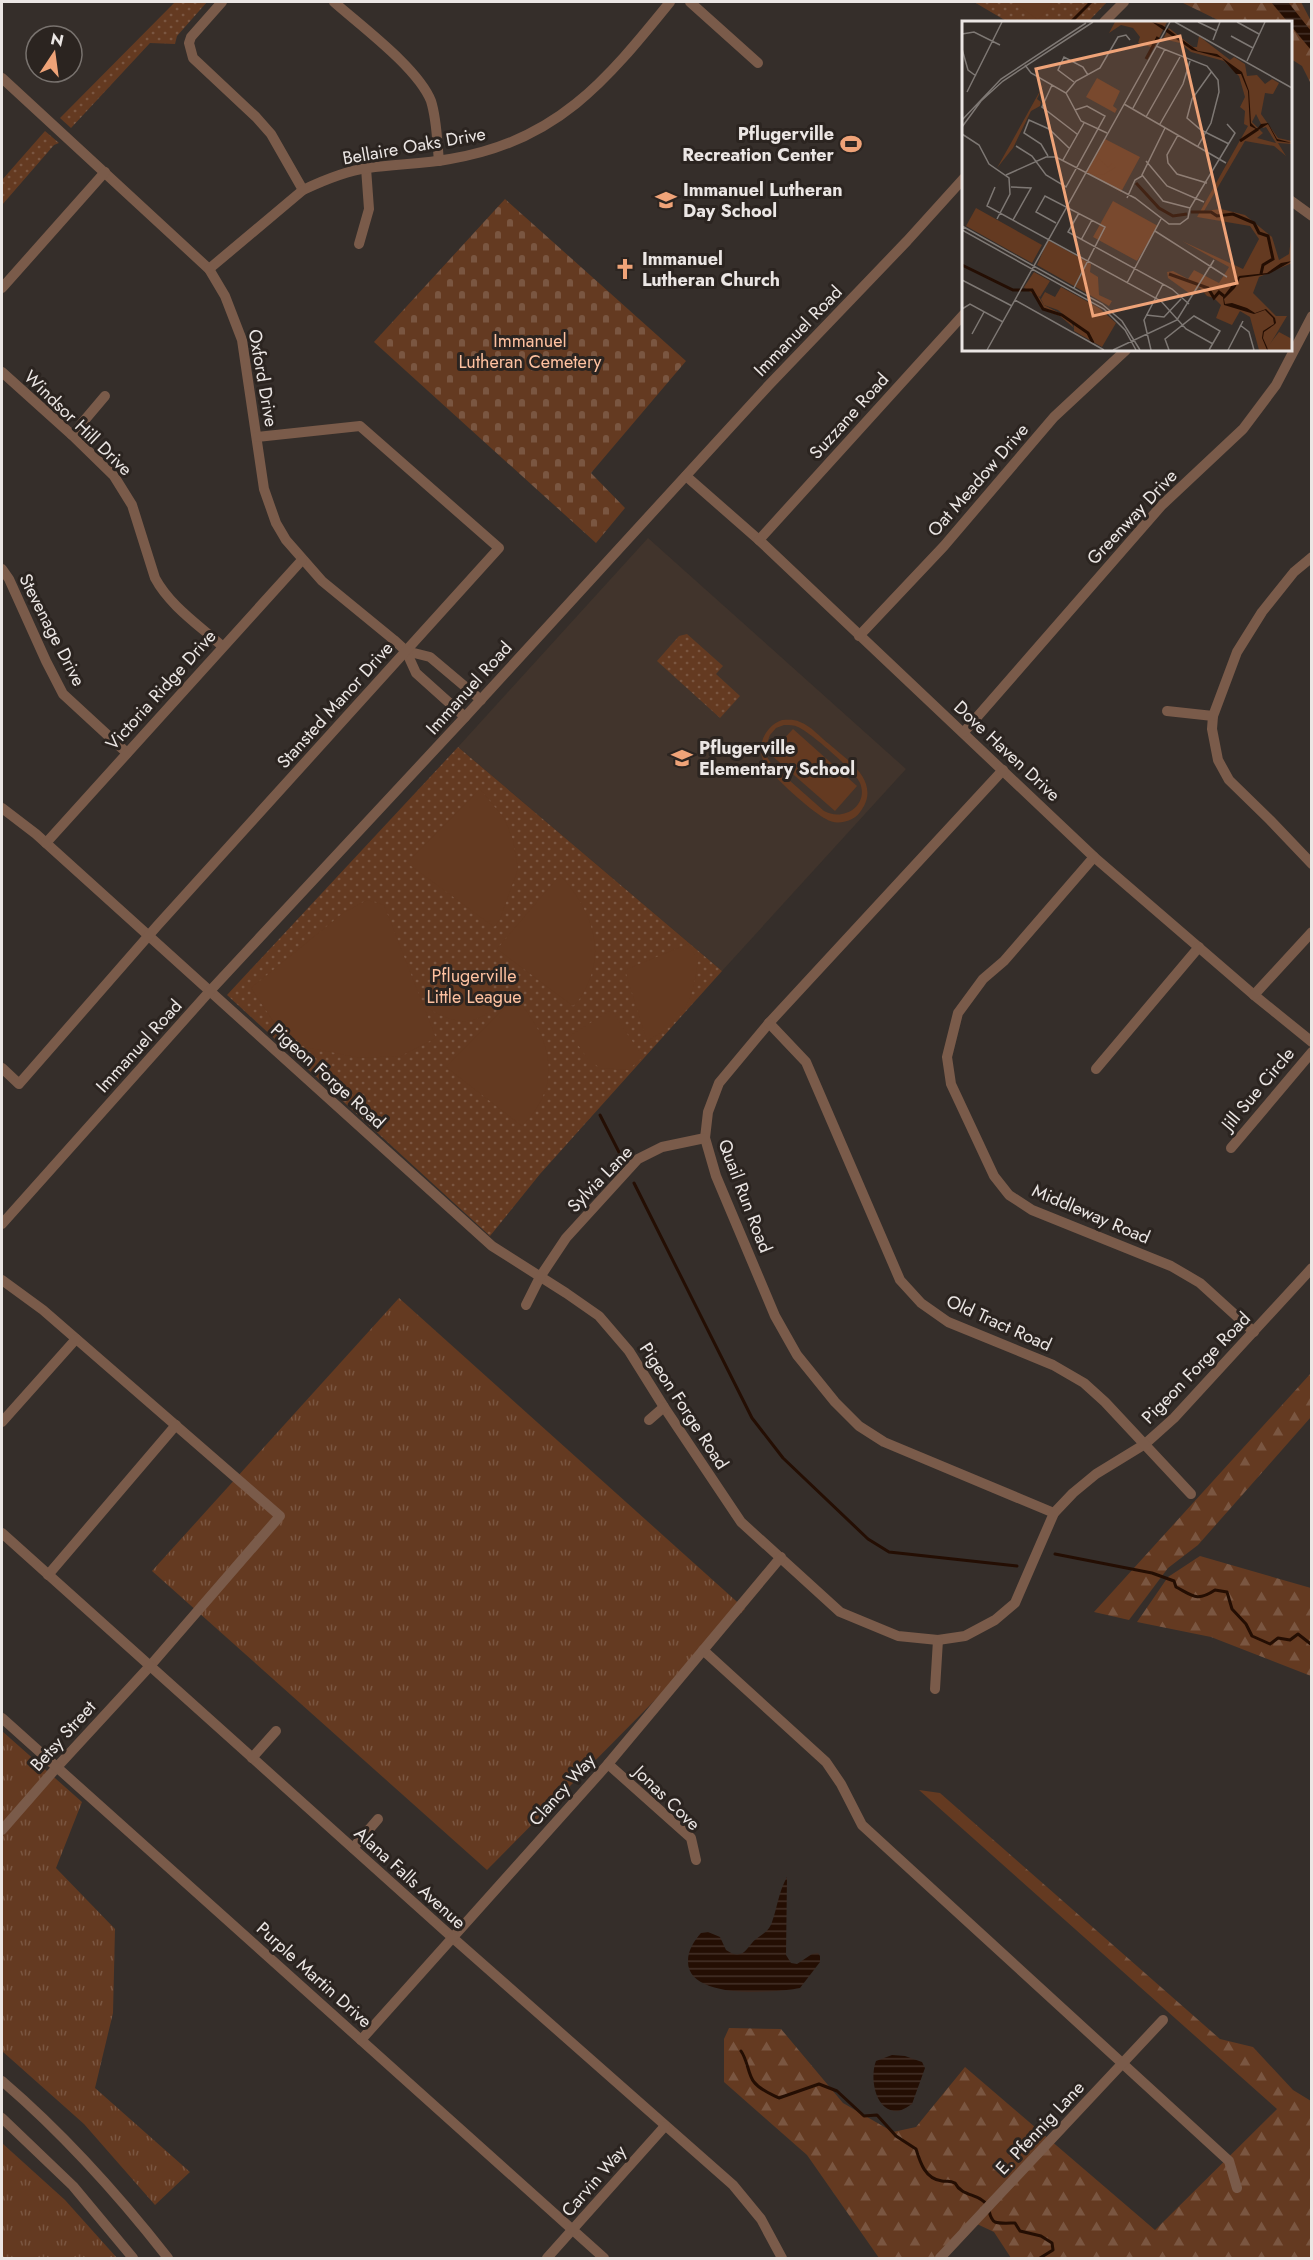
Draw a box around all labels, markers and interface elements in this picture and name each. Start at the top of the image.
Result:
inset map [962,21,1292,351]
north arrow [24,24,84,84]
text: N [48,27,66,53]
street label: Bellaire Oaks Drive [340,121,488,171]
place label: Pflugerville Recreation Center [682,121,835,168]
sports icon: Pflugerville Recreation Center [839,132,863,156]
place label: Immanuel Lutheran Day School [683,177,842,224]
school or university icon: Immanuel Lutheran Day School [654,188,678,212]
place label: Immanuel Lutheran Church [642,246,780,293]
church icon: Immanuel Lutheran Church [613,257,637,281]
street label: Immanuel Road [748,280,848,382]
street label: Oxford Drive [242,327,284,429]
park label: Immanuel Lutheran Cemetery [458,328,602,375]
street label: Windsor Hill Drive [18,364,138,482]
street label: Suzzane Road [803,367,895,465]
street label: Oat Meadow Drive [921,418,1035,542]
street label: Greenway Drive [1081,464,1183,570]
street label: Stevenage Drive [12,569,92,691]
street label: Victoria Ridge Drive [100,624,222,756]
street label: Stansted Manor Drive [271,636,399,774]
street label: Immanuel Road [420,636,518,740]
street label: Dove Haven Drive [948,695,1066,807]
place label: Pflugerville Elementary School [699,735,855,782]
school or university icon: Pflugerville Elementary School [670,746,694,770]
park label: Pflugerville Little League [426,963,522,1010]
street label: Immanuel Road [90,994,188,1098]
street label: Pigeon Forge Road [265,1017,391,1135]
street label: Jill Sue Circle [1214,1042,1301,1138]
street label: Quail Run Road [711,1135,779,1257]
street label: Sylvia Lane [561,1140,639,1218]
street label: Middleway Road [1028,1177,1154,1251]
street label: Old Tract Road [942,1288,1056,1358]
street label: Pigeon Forge Road [1136,1306,1256,1430]
street label: Pigeon Forge Road [633,1337,735,1475]
street label: Betsy Street [24,1694,102,1777]
street label: Clancy Way [523,1748,601,1832]
street label: Jonas Cove [626,1758,706,1836]
street label: Alana Falls Avenue [348,1821,472,1935]
street label: Purple Martin Drive [251,1916,377,2034]
street label: E. Pfennig Lane [990,2075,1090,2181]
street label: Carvin Way [555,2139,633,2223]

